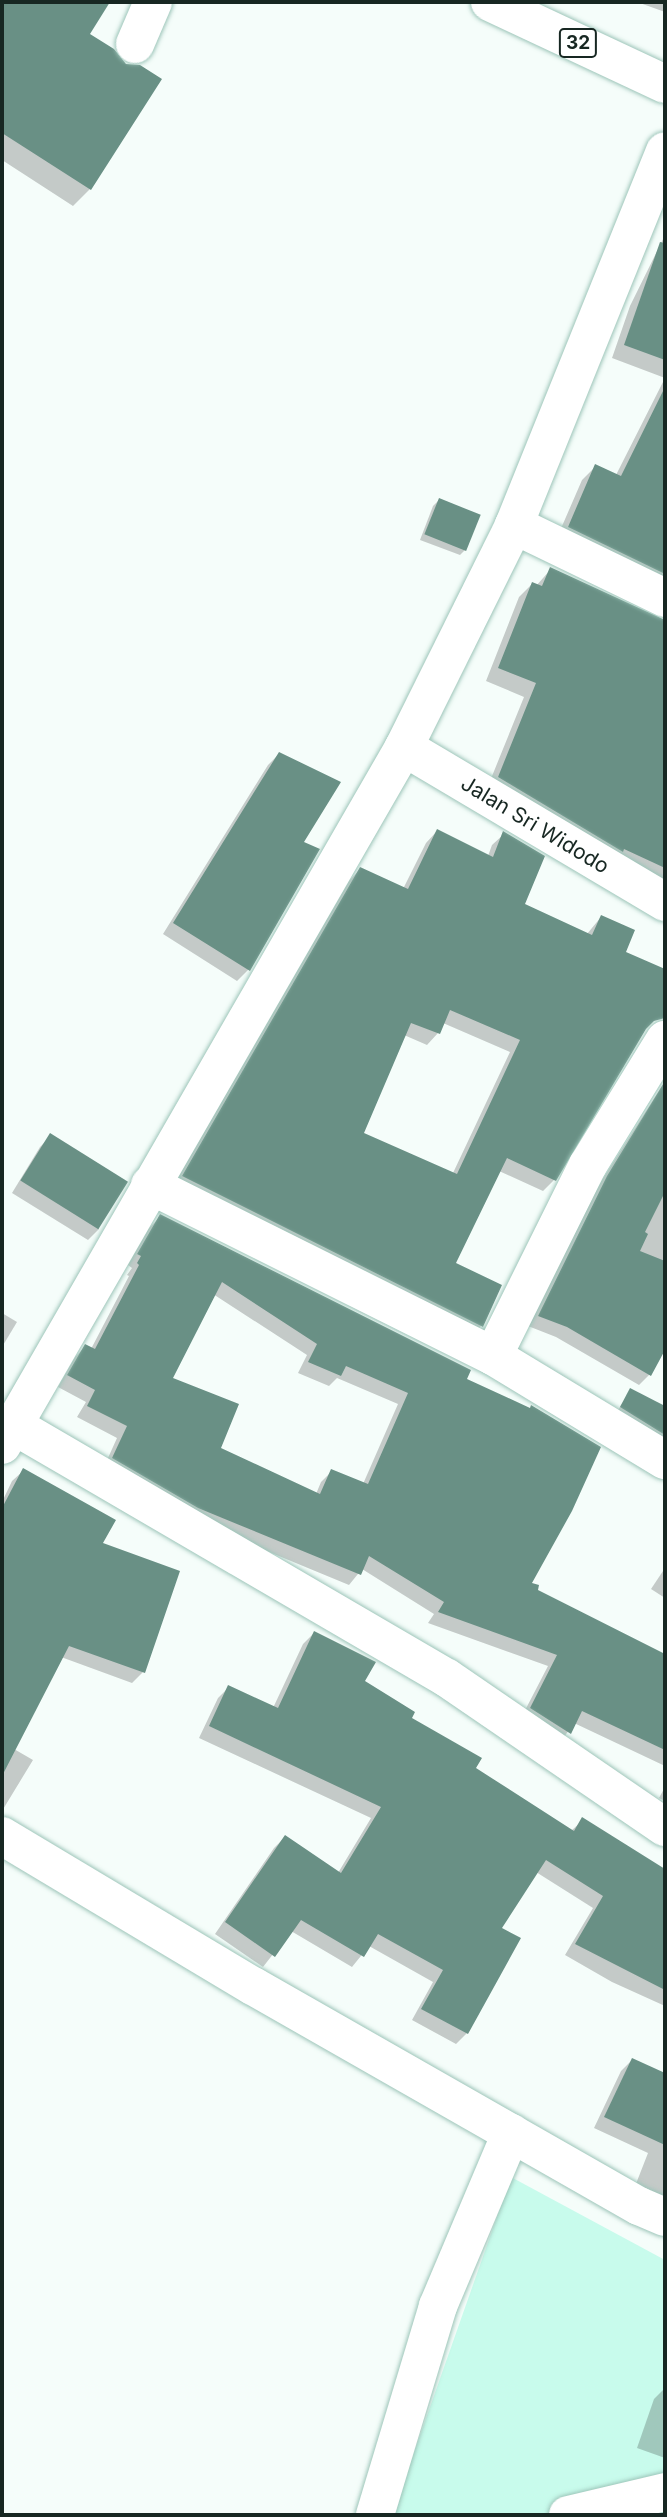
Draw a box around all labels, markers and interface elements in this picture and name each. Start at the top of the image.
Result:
road number: 32 [559,28,597,58]
street label: Jalan Sri Widodo [456,771,614,879]

